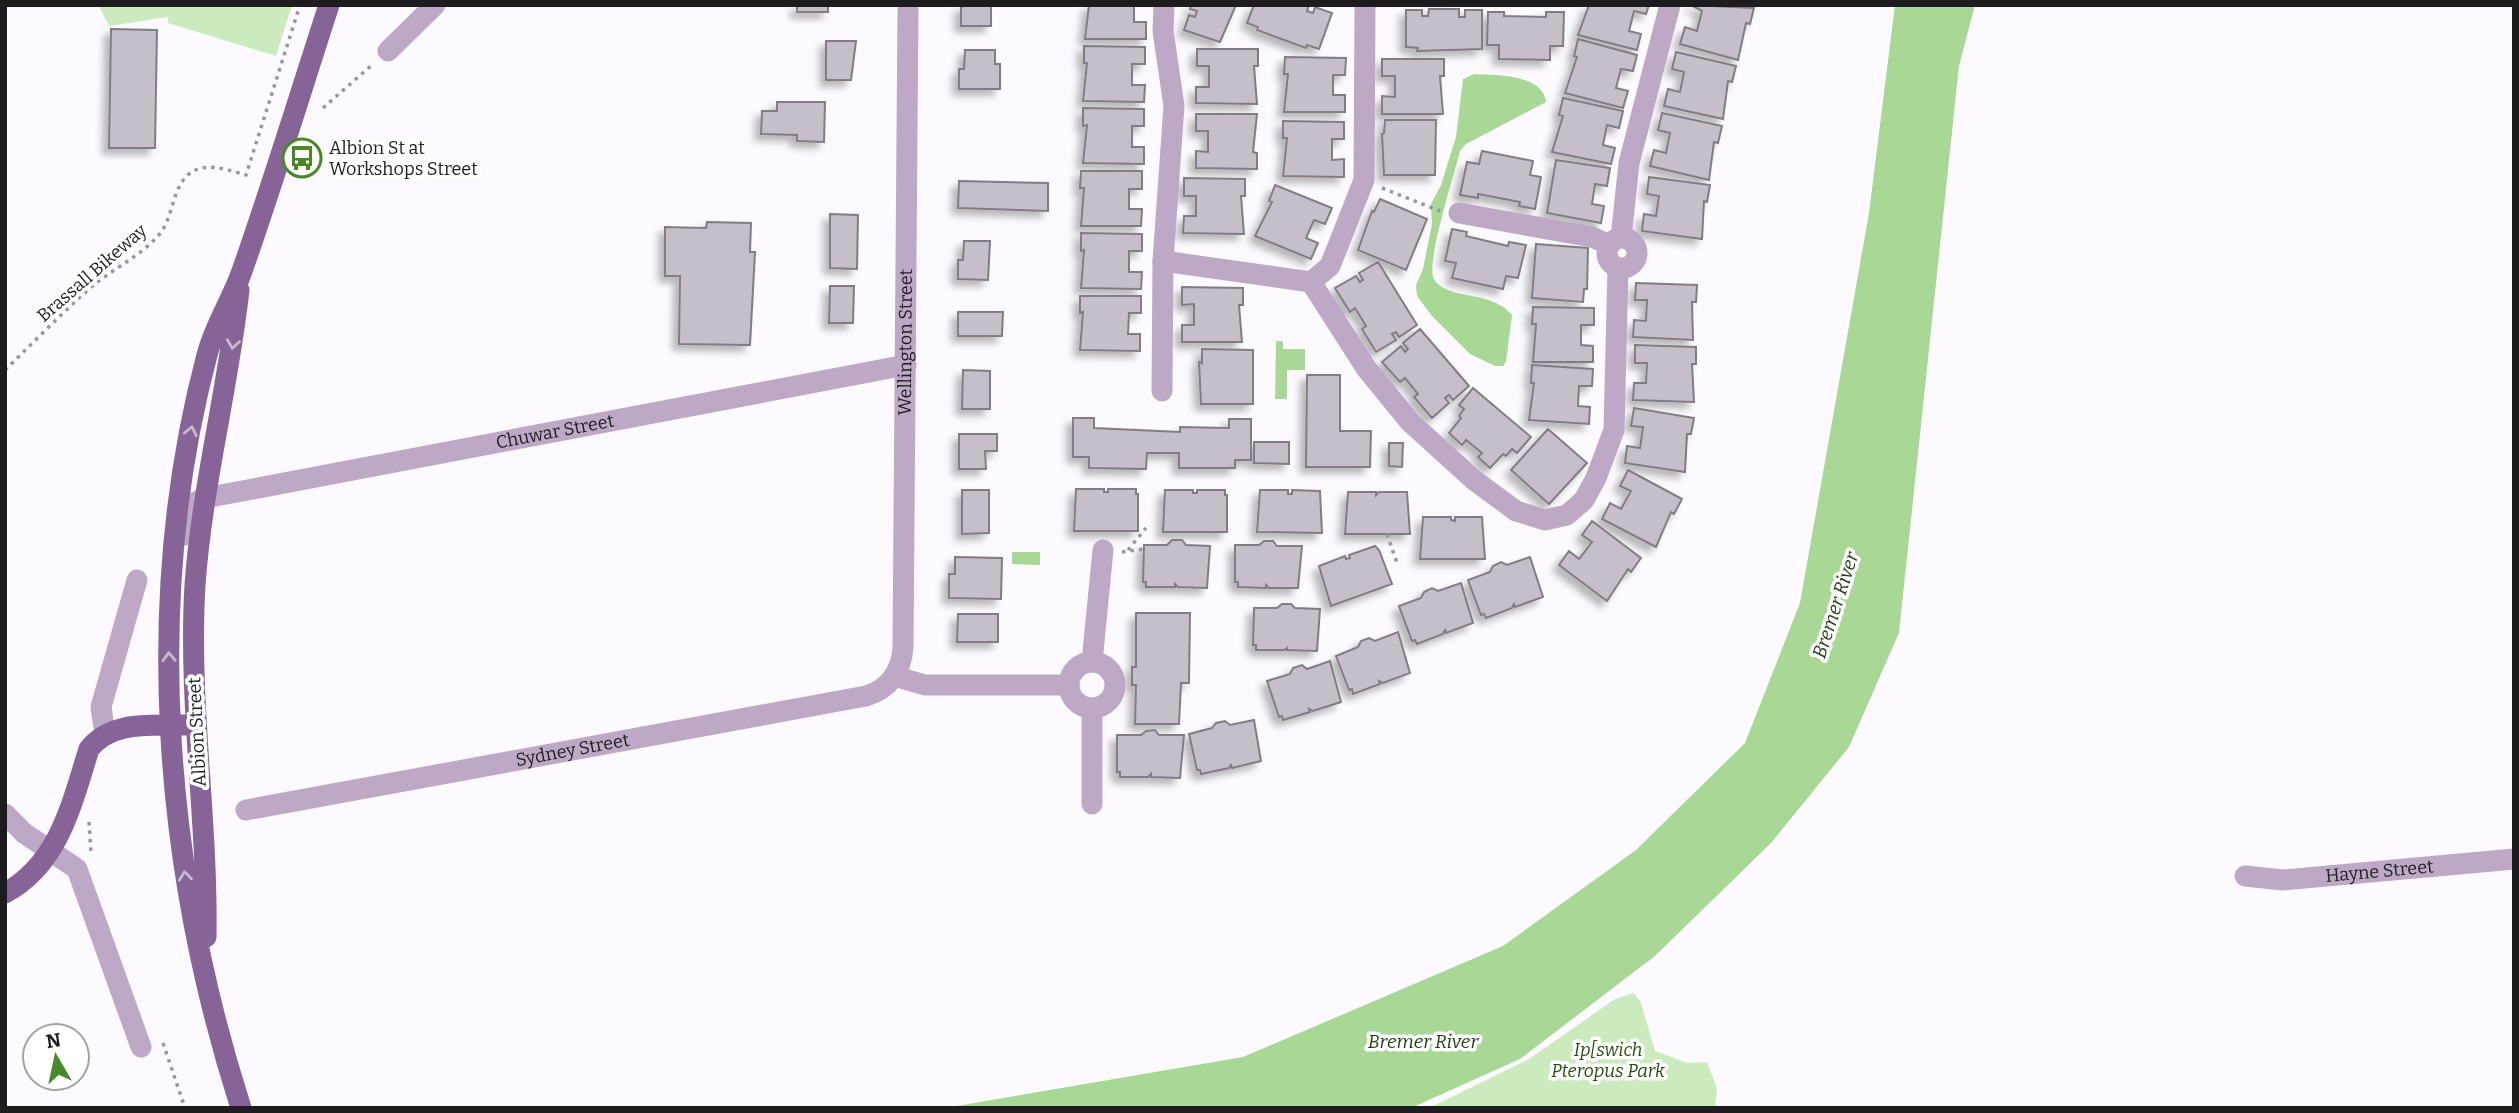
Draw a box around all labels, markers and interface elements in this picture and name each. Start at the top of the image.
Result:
bus stop icon: Albion St at Workshops Street [281,137,323,179]
place label: Albion St at Workshops Street [329,137,478,180]
street label: Brassall Bikeway [33,219,152,327]
street label: Wellington Street [894,268,917,416]
one-way arrow [226,338,241,349]
street label: Chuwar Street [494,410,616,454]
one-way arrow [182,425,197,437]
water label: Bremer River [1807,548,1864,661]
one-way arrow [162,651,177,662]
street label: Albion Street [183,676,211,787]
street label: Sydney Street [514,729,631,771]
street label: Hayne Street [2324,855,2435,887]
one-way arrow [178,870,193,882]
north arrow [21,1022,91,1092]
text: N [44,1028,63,1053]
water label: Bremer River [1368,1030,1479,1053]
park label: Ip[swich Pteropus Park [1551,1039,1665,1082]

